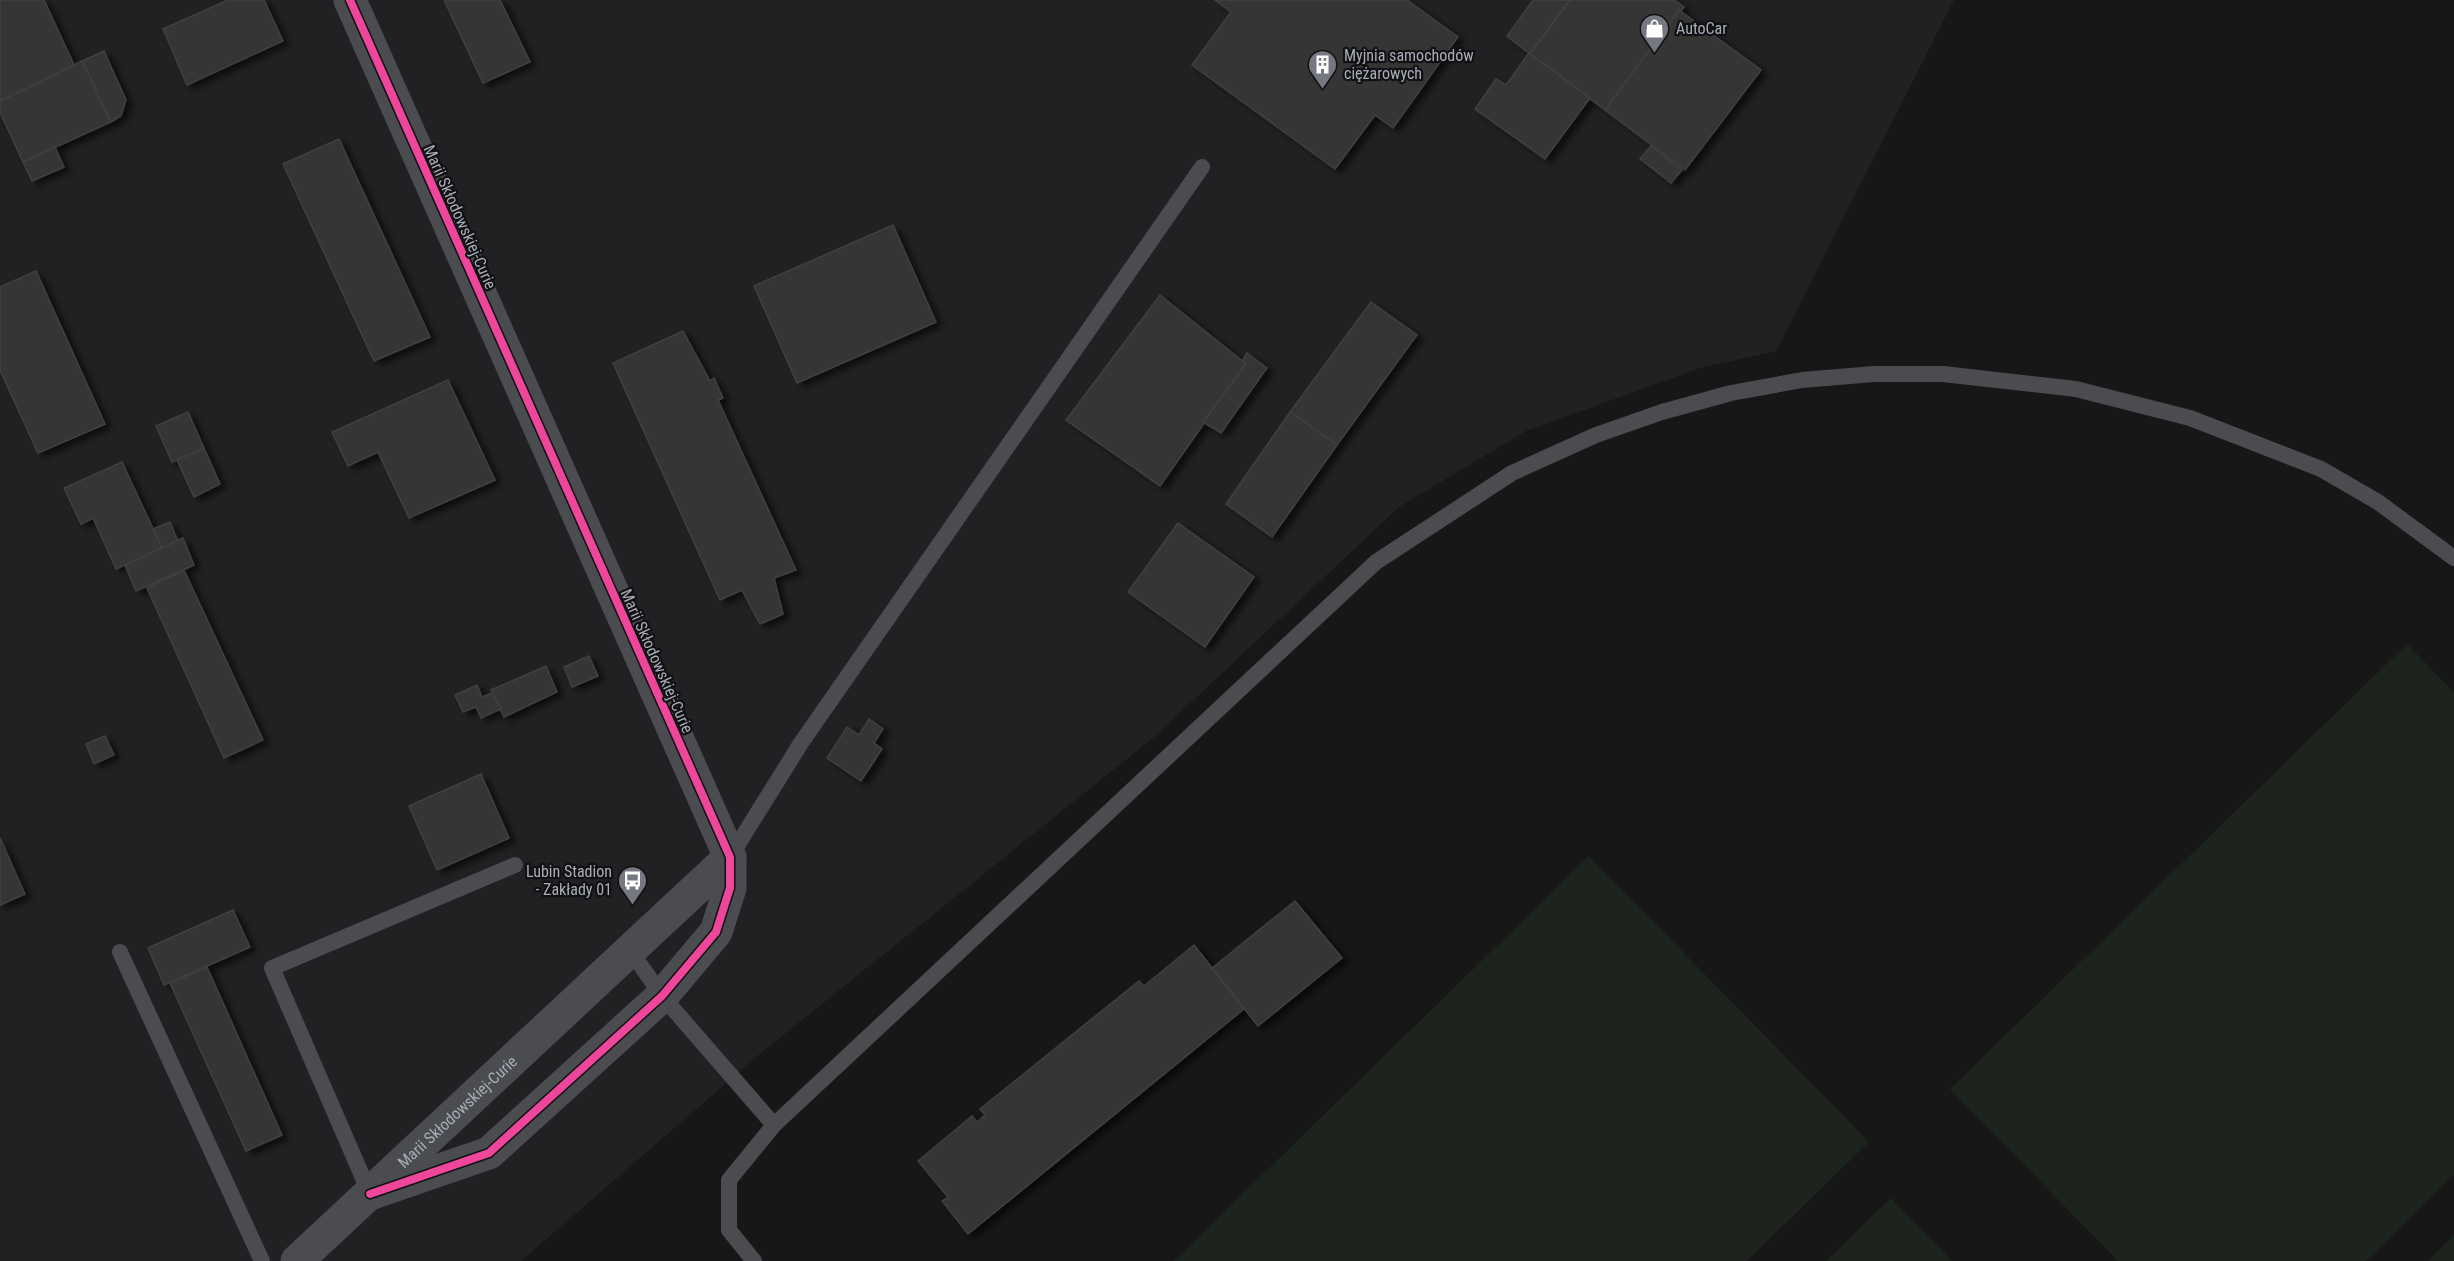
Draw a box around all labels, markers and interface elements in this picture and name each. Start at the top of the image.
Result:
shop icon: AutoCar [1639,12,1671,54]
place label: AutoCar [1676,19,1727,38]
place label: Myjnia samochodów ciężarowych [1344,46,1474,83]
building icon: Myjnia samochodów ciężarowych [1307,48,1339,90]
street label: Marii Skłodowskiej-Curie [420,142,500,292]
street label: Marii Skłodowskiej-Curie [617,586,697,736]
place label: Lubin Stadion - Zakłady 01 [526,862,612,899]
bus stop icon: Lubin Stadion - Zakłady 01 [617,864,649,906]
street label: Marii Skłodowskiej-Curie [394,1052,521,1172]

